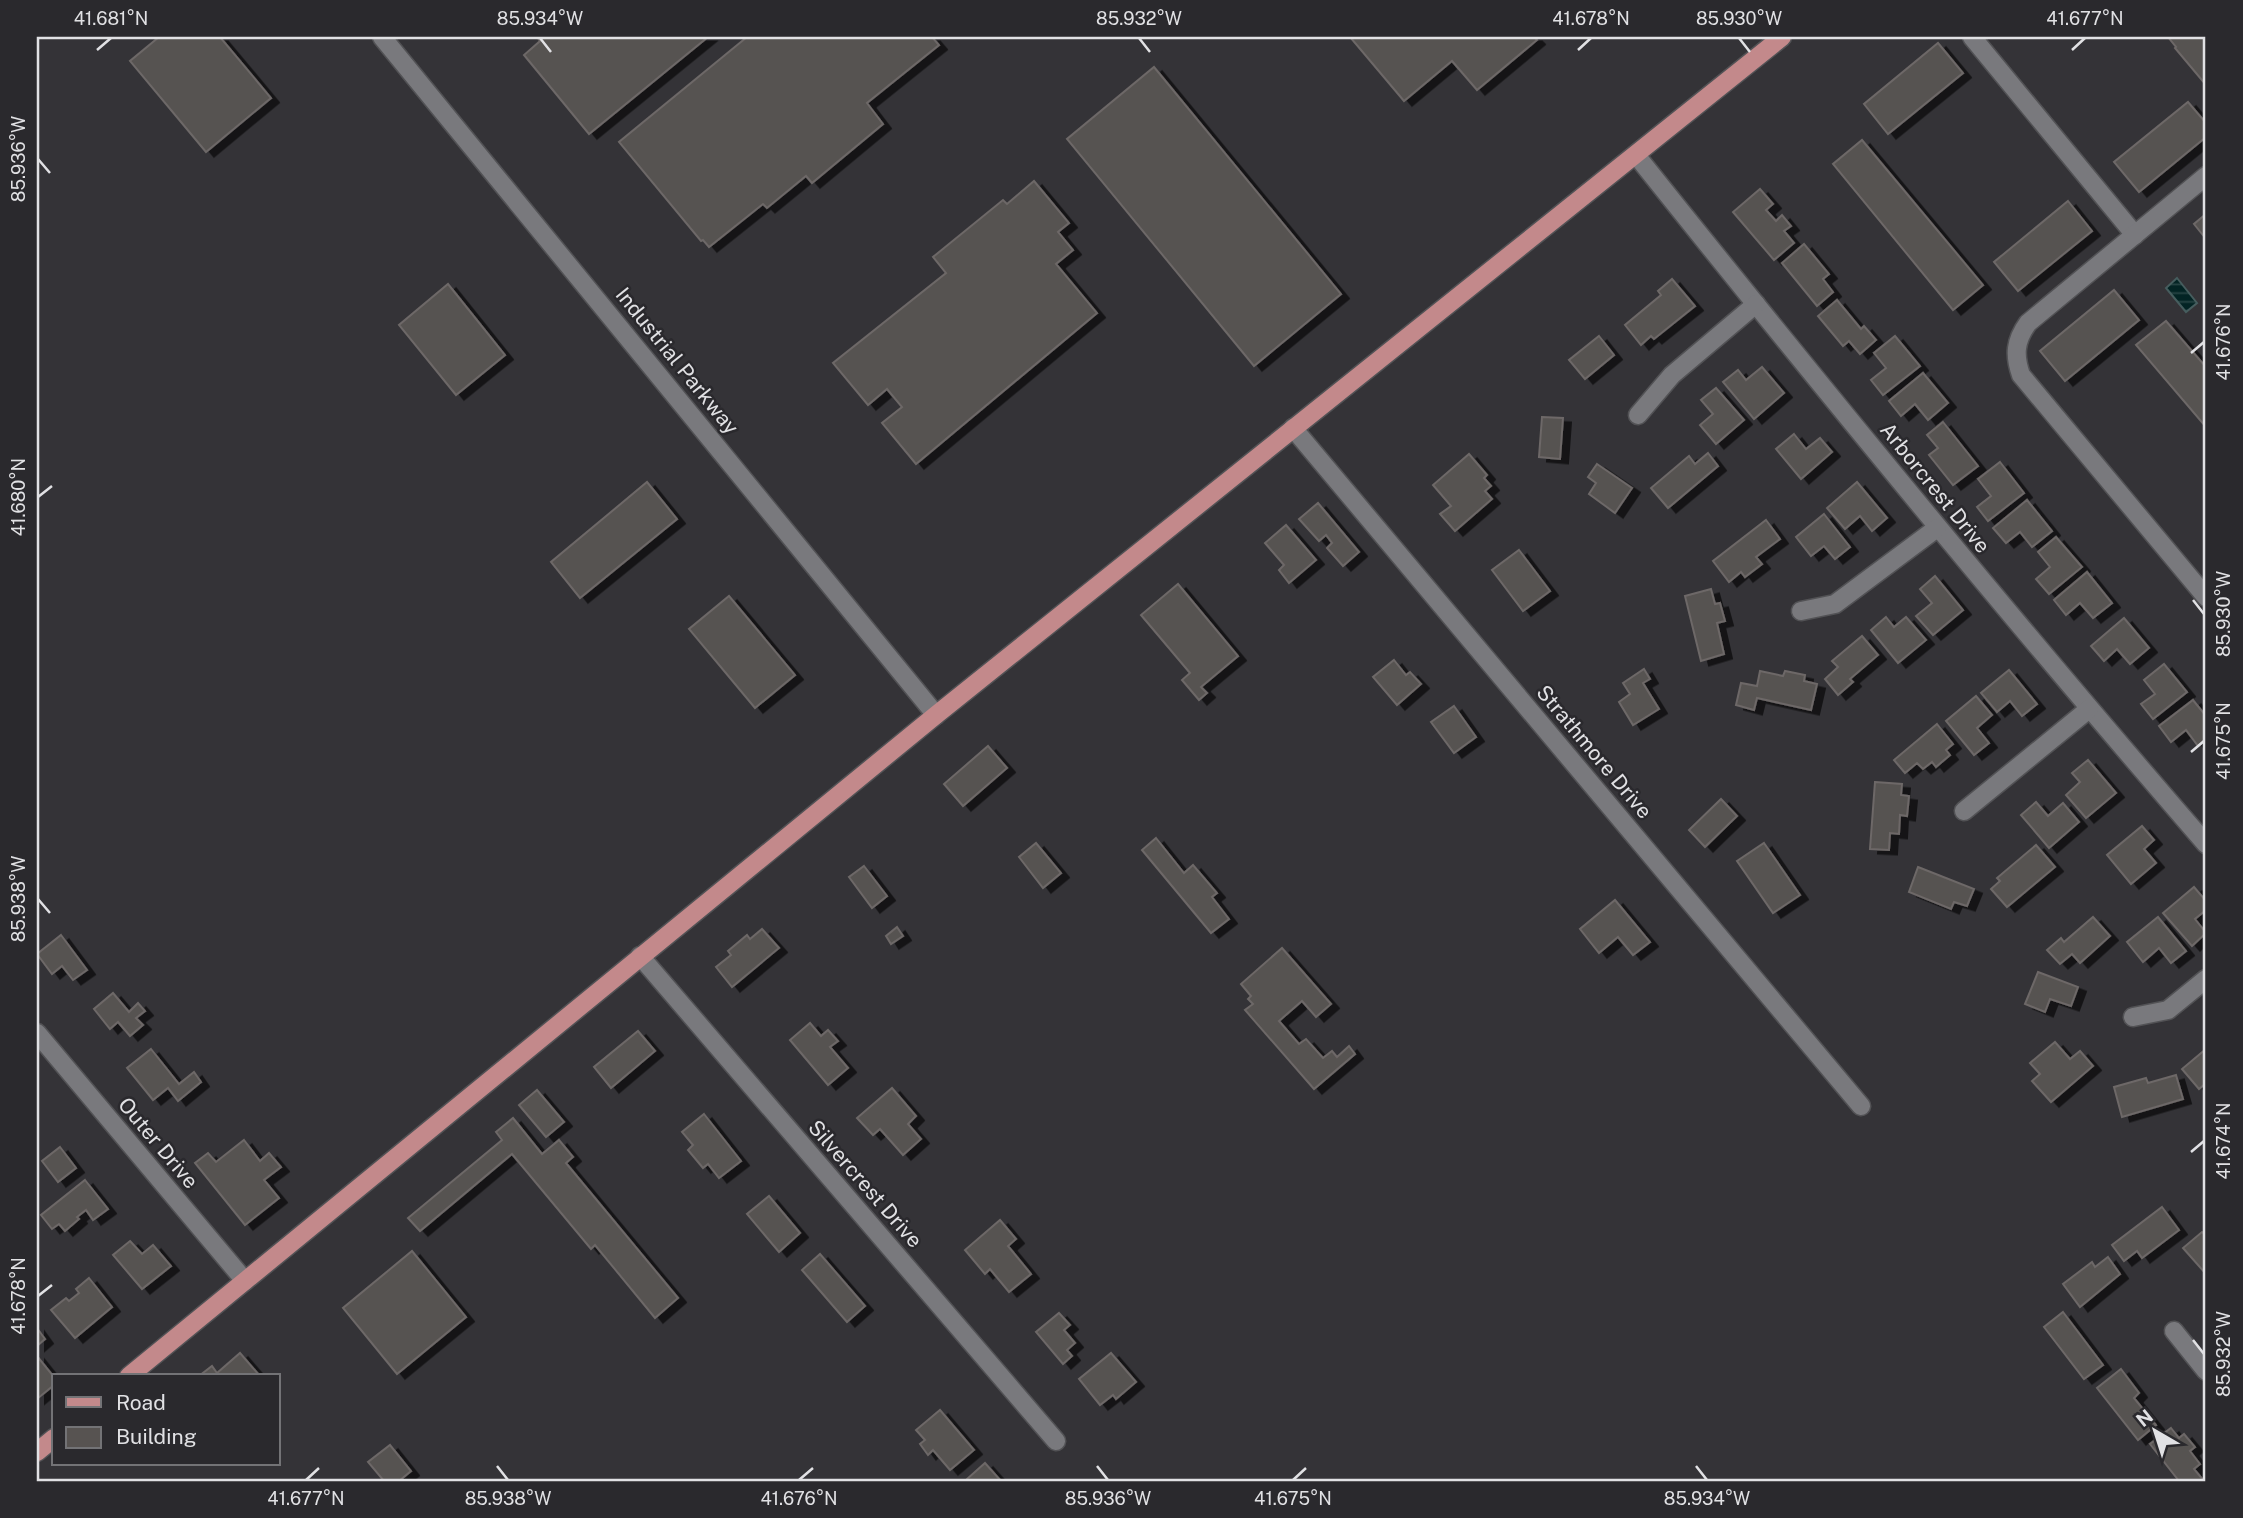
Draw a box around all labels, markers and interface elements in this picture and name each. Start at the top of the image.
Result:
text: 41.681°N [74,8,148,29]
text: 85.934°W [497,8,583,29]
text: 85.932°W [1096,8,1182,29]
text: 41.678°N [1552,8,1630,29]
text: 85.930°W [1696,8,1782,29]
text: 41.677°N [2046,8,2124,29]
text: 85.936°W [8,116,29,202]
street label: Industrial Parkway [611,282,744,439]
text: 41.676°N [2213,303,2234,381]
street label: Arborcrest Drive [1875,417,1996,558]
text: 41.680°N [8,458,29,536]
text: 85.930°W [2213,571,2234,657]
street label: Strathmore Drive [1531,680,1657,823]
text: 41.675°N [2213,702,2234,780]
text: 85.938°W [8,856,29,942]
street label: Outer Drive [113,1092,204,1193]
text: 41.674°N [2213,1102,2234,1180]
street label: Silvercrest Drive [803,1115,928,1253]
text: 41.678°N [8,1257,29,1335]
text: 85.932°W [2213,1311,2234,1397]
legend [52,1374,280,1466]
text: Road [116,1390,166,1415]
north arrow [2120,1396,2190,1466]
text: N [2132,1405,2157,1431]
text: Building [116,1424,197,1449]
text: 41.677°N [267,1488,345,1509]
text: 85.938°W [465,1488,551,1509]
text: 41.676°N [760,1488,838,1509]
text: 85.936°W [1065,1488,1151,1509]
text: 41.675°N [1254,1488,1332,1509]
text: 85.934°W [1664,1488,1750,1509]

